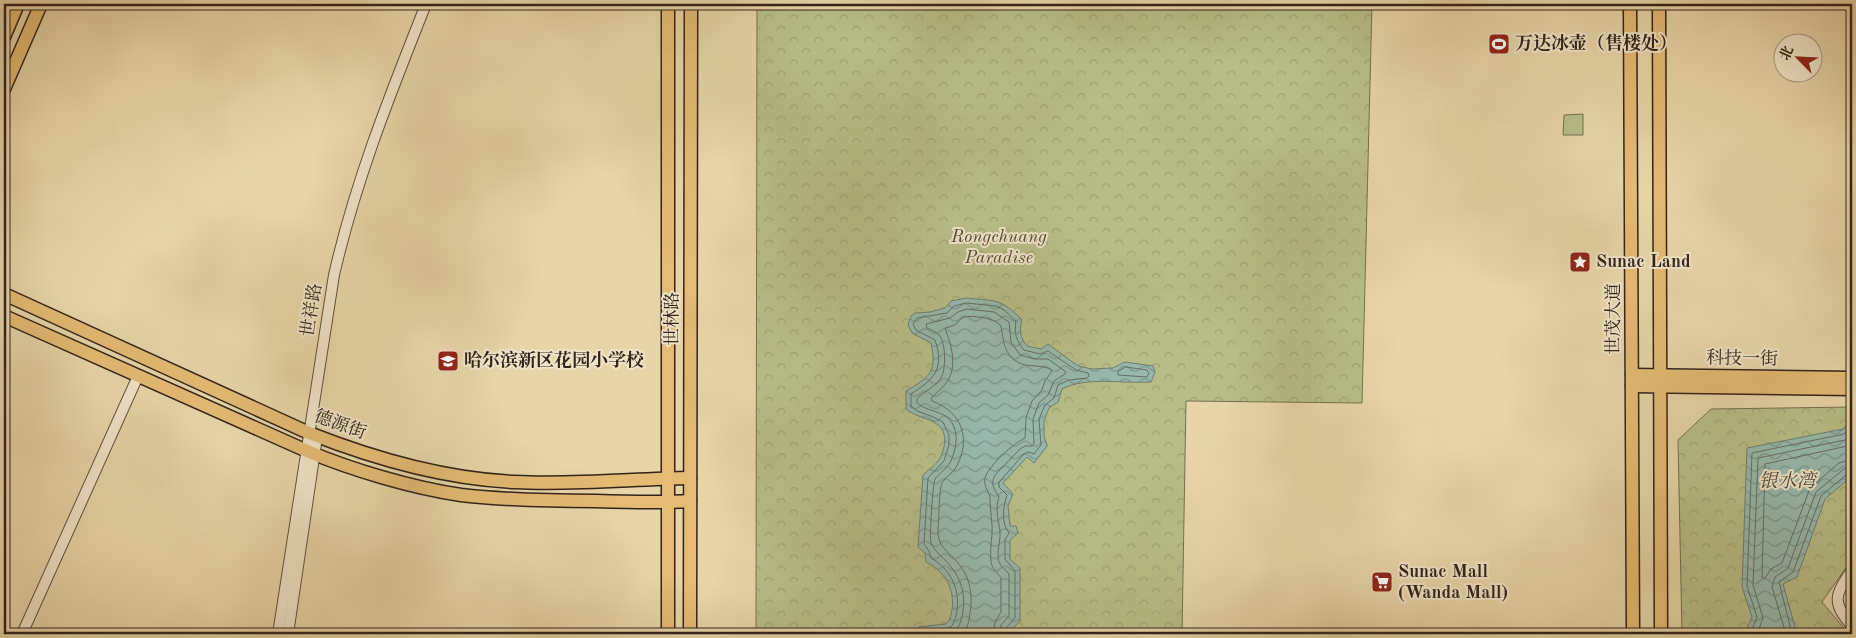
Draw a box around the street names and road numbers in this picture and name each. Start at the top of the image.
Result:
street label: 世祥路 [297,282,325,338]
street label: 世茂大道 [1603,283,1623,355]
street label: 世林路 [662,292,682,346]
street label: 科技一街 [1706,347,1778,369]
street label: 德源街 [312,405,369,443]

